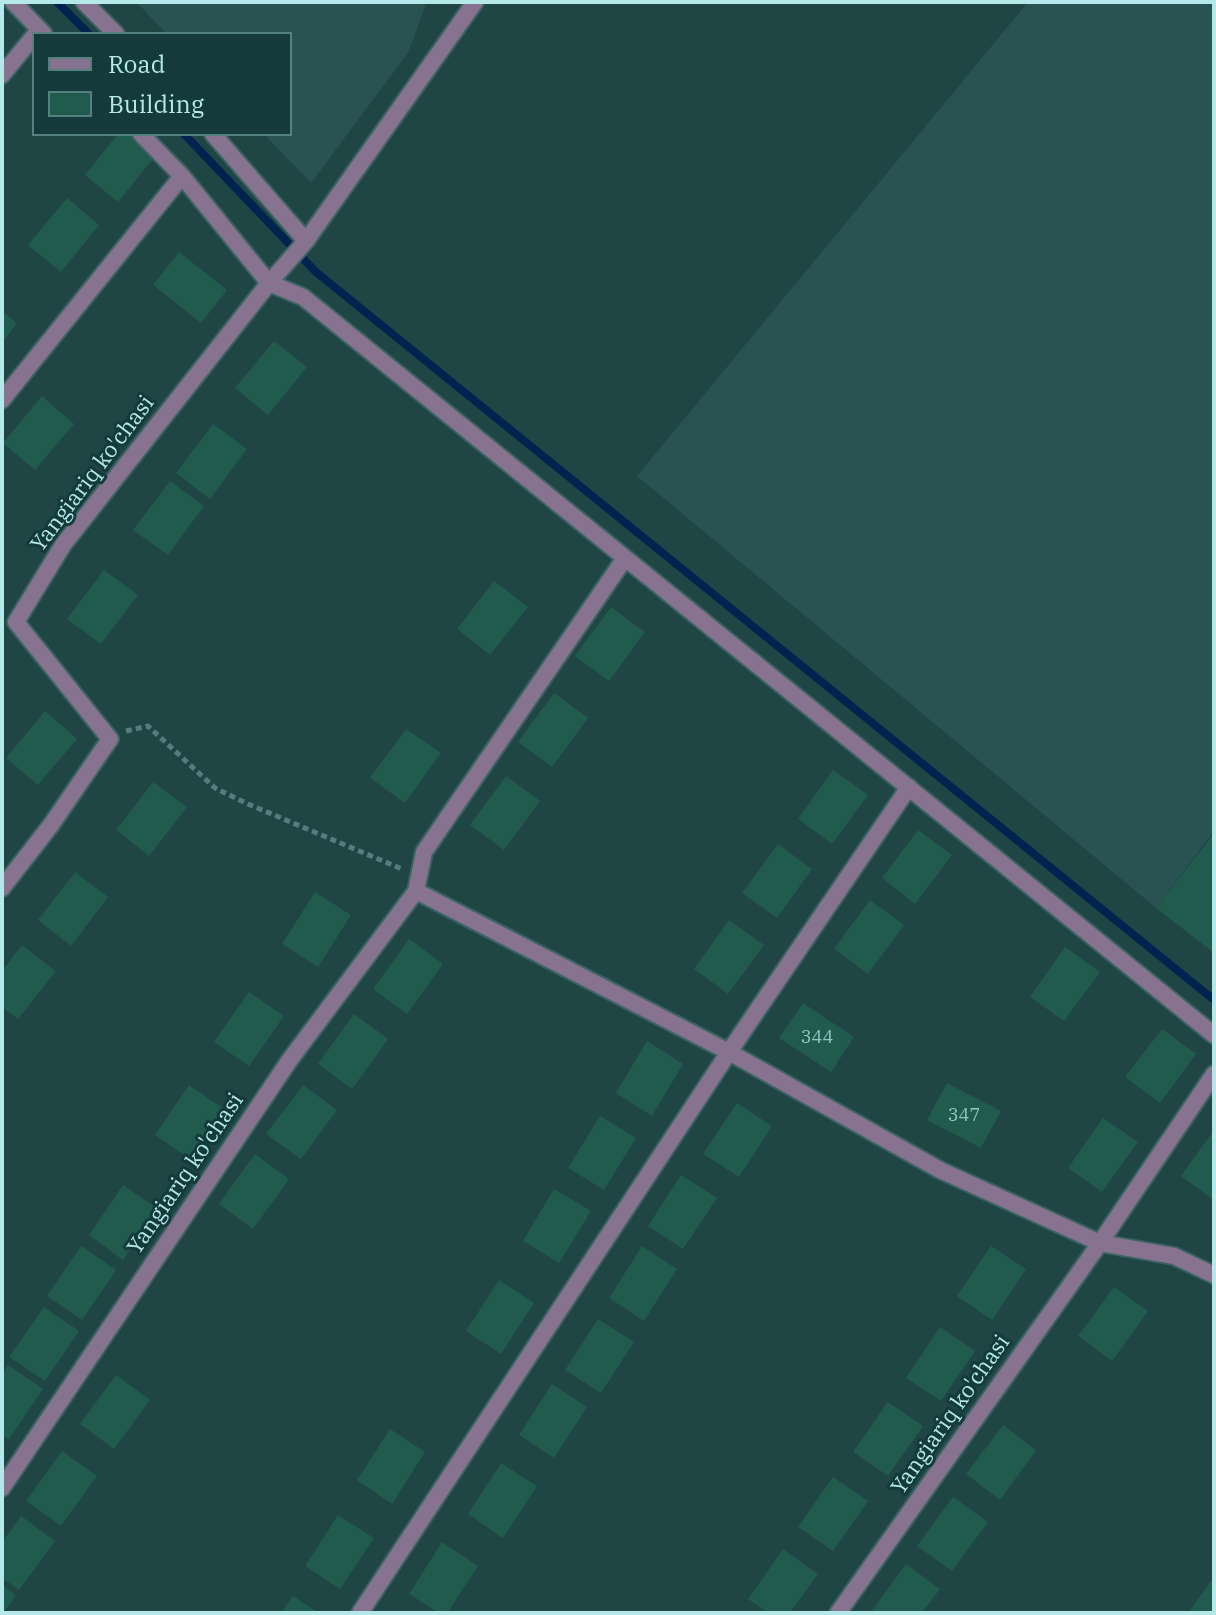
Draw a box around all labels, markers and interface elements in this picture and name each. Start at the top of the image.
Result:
legend [32,32,292,136]
text: Road [108,48,165,80]
text: Building [108,88,204,120]
street label: Yangiariq ko'chasi [26,391,160,557]
house number: 344 [801,1027,833,1049]
street label: Yangiariq ko'chasi [122,1089,250,1259]
house number: 347 [948,1105,980,1127]
street label: Yangiariq ko'chasi [886,1330,1016,1500]

